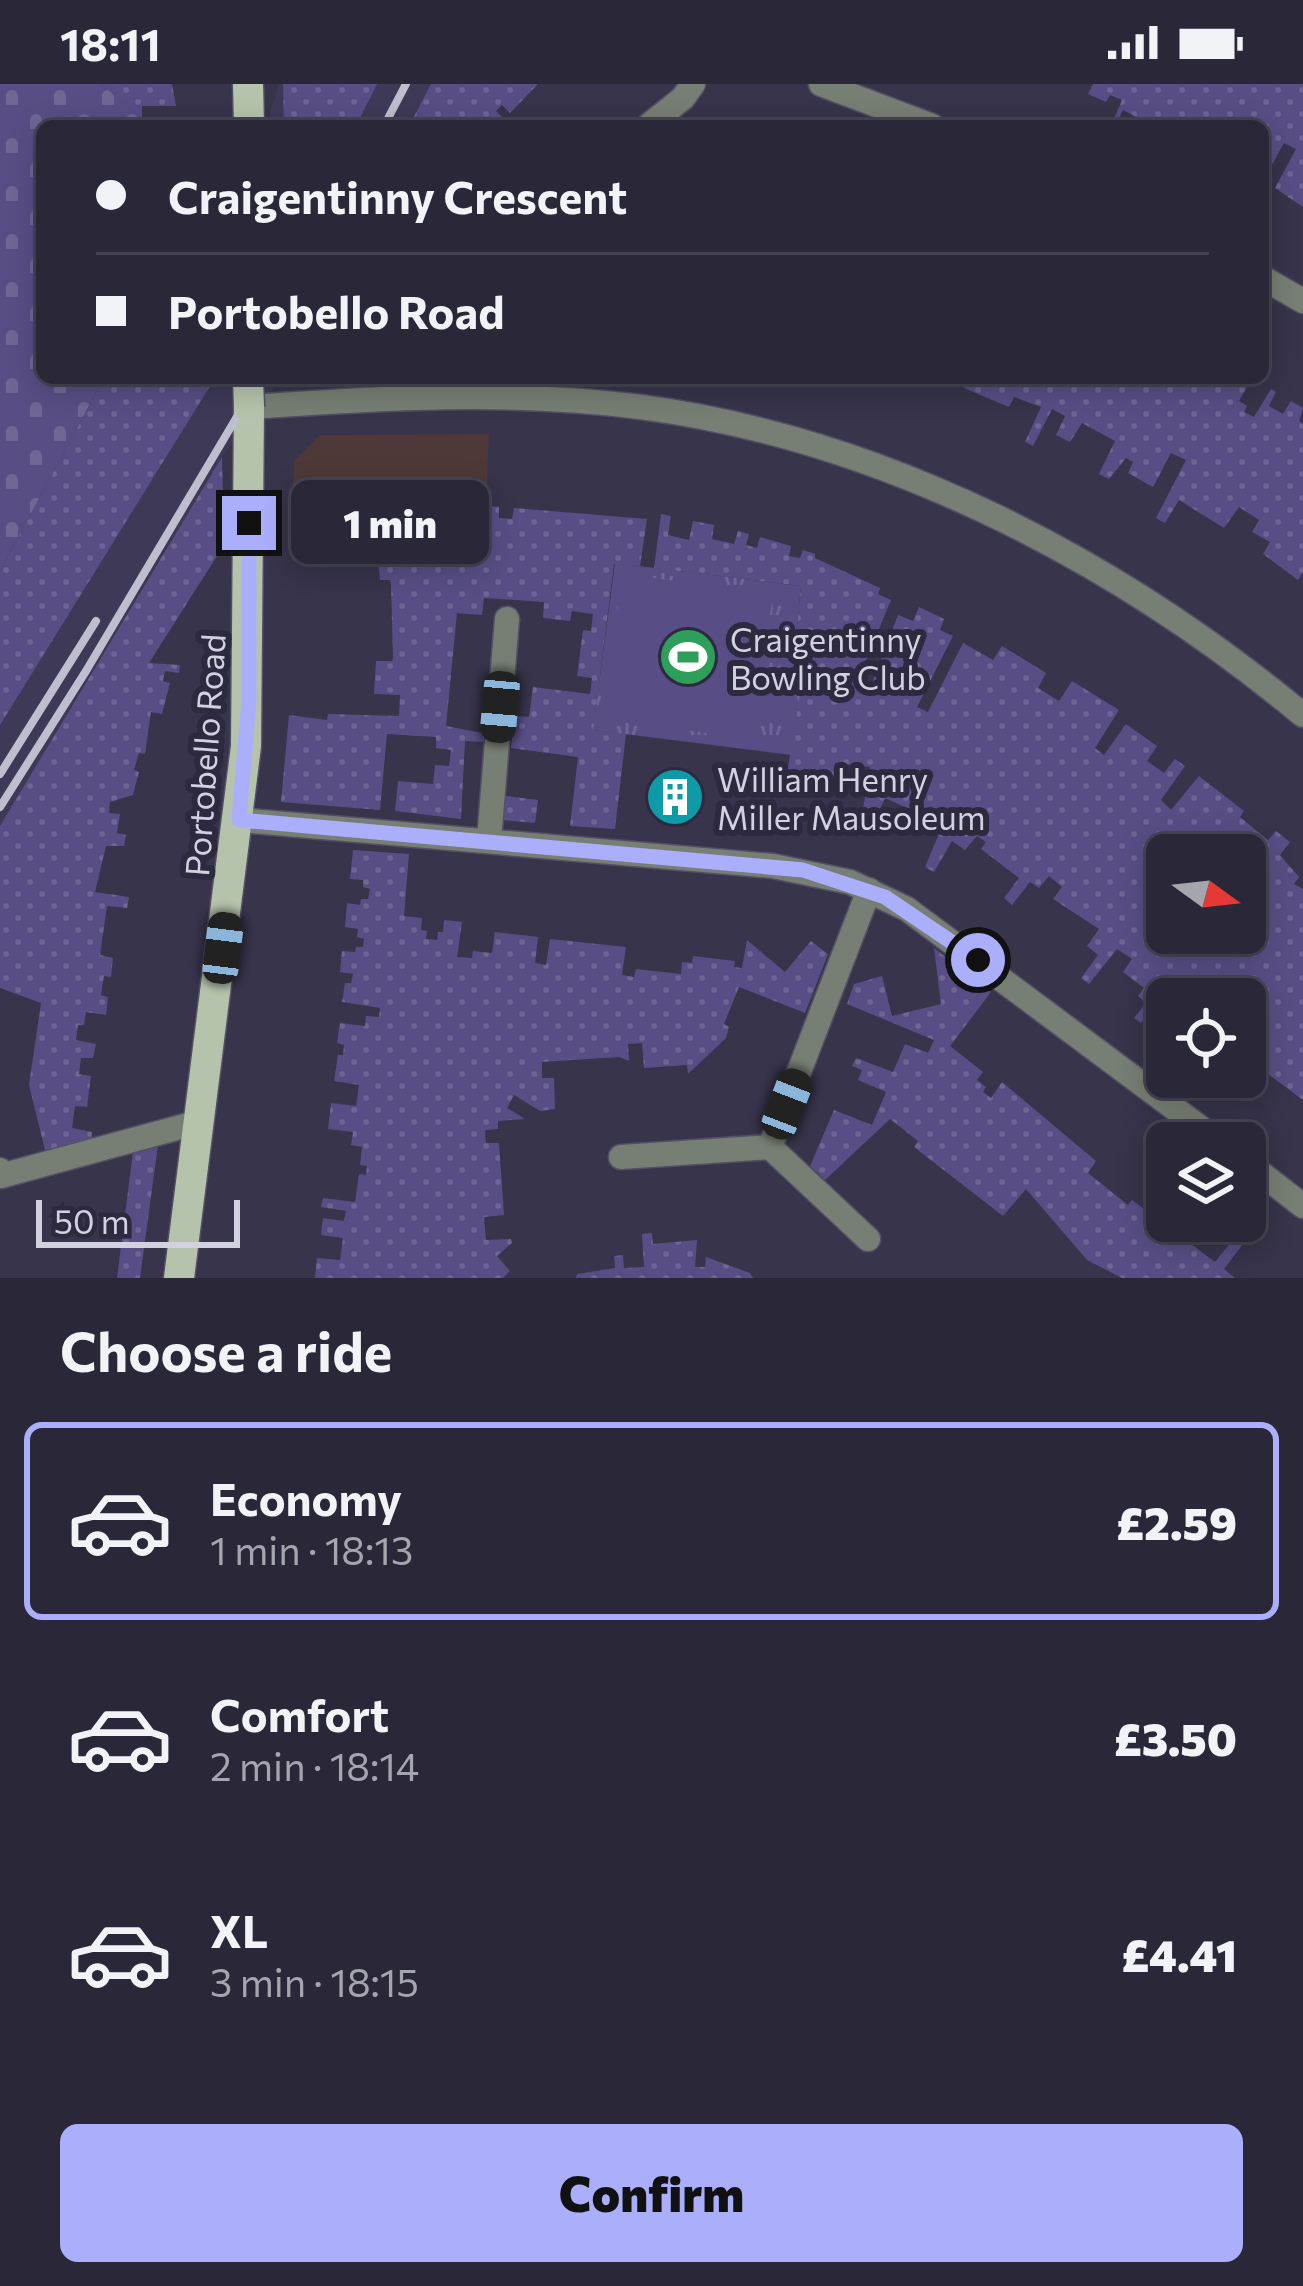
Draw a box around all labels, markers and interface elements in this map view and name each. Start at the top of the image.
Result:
text: 18:11 [60,15,161,70]
text: Craigentinny Crescent [168,168,627,223]
text: Portobello Road [168,283,505,338]
callout: 1 min [291,481,489,565]
route end [222,496,276,550]
text: 1 min [343,498,437,546]
place label: Craigentinny Bowling Club [730,618,926,697]
sports icon: Craigentinny Bowling Club [657,626,719,688]
street label: Portobello Road [175,632,233,878]
car [479,670,521,744]
place label: William Henry Miller Mausoleum [717,758,985,837]
building icon: William Henry Miller Mausoleum [644,766,706,828]
north arrow [1146,834,1266,954]
map controls [1146,834,1266,1242]
car [201,910,245,986]
route start [951,933,1005,987]
button: locate [1146,978,1266,1098]
car [757,1064,817,1144]
button: layers [1146,1122,1266,1242]
scale bar [36,1194,240,1247]
text: 50 m [54,1200,130,1241]
text: Choose a ride [60,1317,392,1383]
icon: car [66,1467,174,1575]
text: Economy [210,1470,402,1525]
text: £2.59 [1116,1494,1237,1549]
text: 1 min · 18:13 [210,1525,413,1573]
icon: car [66,1683,174,1791]
text: Comfort [210,1686,389,1741]
text: £3.50 [1114,1710,1237,1765]
text: 2 min · 18:14 [210,1741,419,1789]
icon: car [66,1899,174,2007]
text: XL [210,1902,268,1957]
text: £4.41 [1121,1926,1237,1981]
text: 3 min · 18:15 [210,1957,419,2005]
button: Confirm [60,2124,1243,2262]

